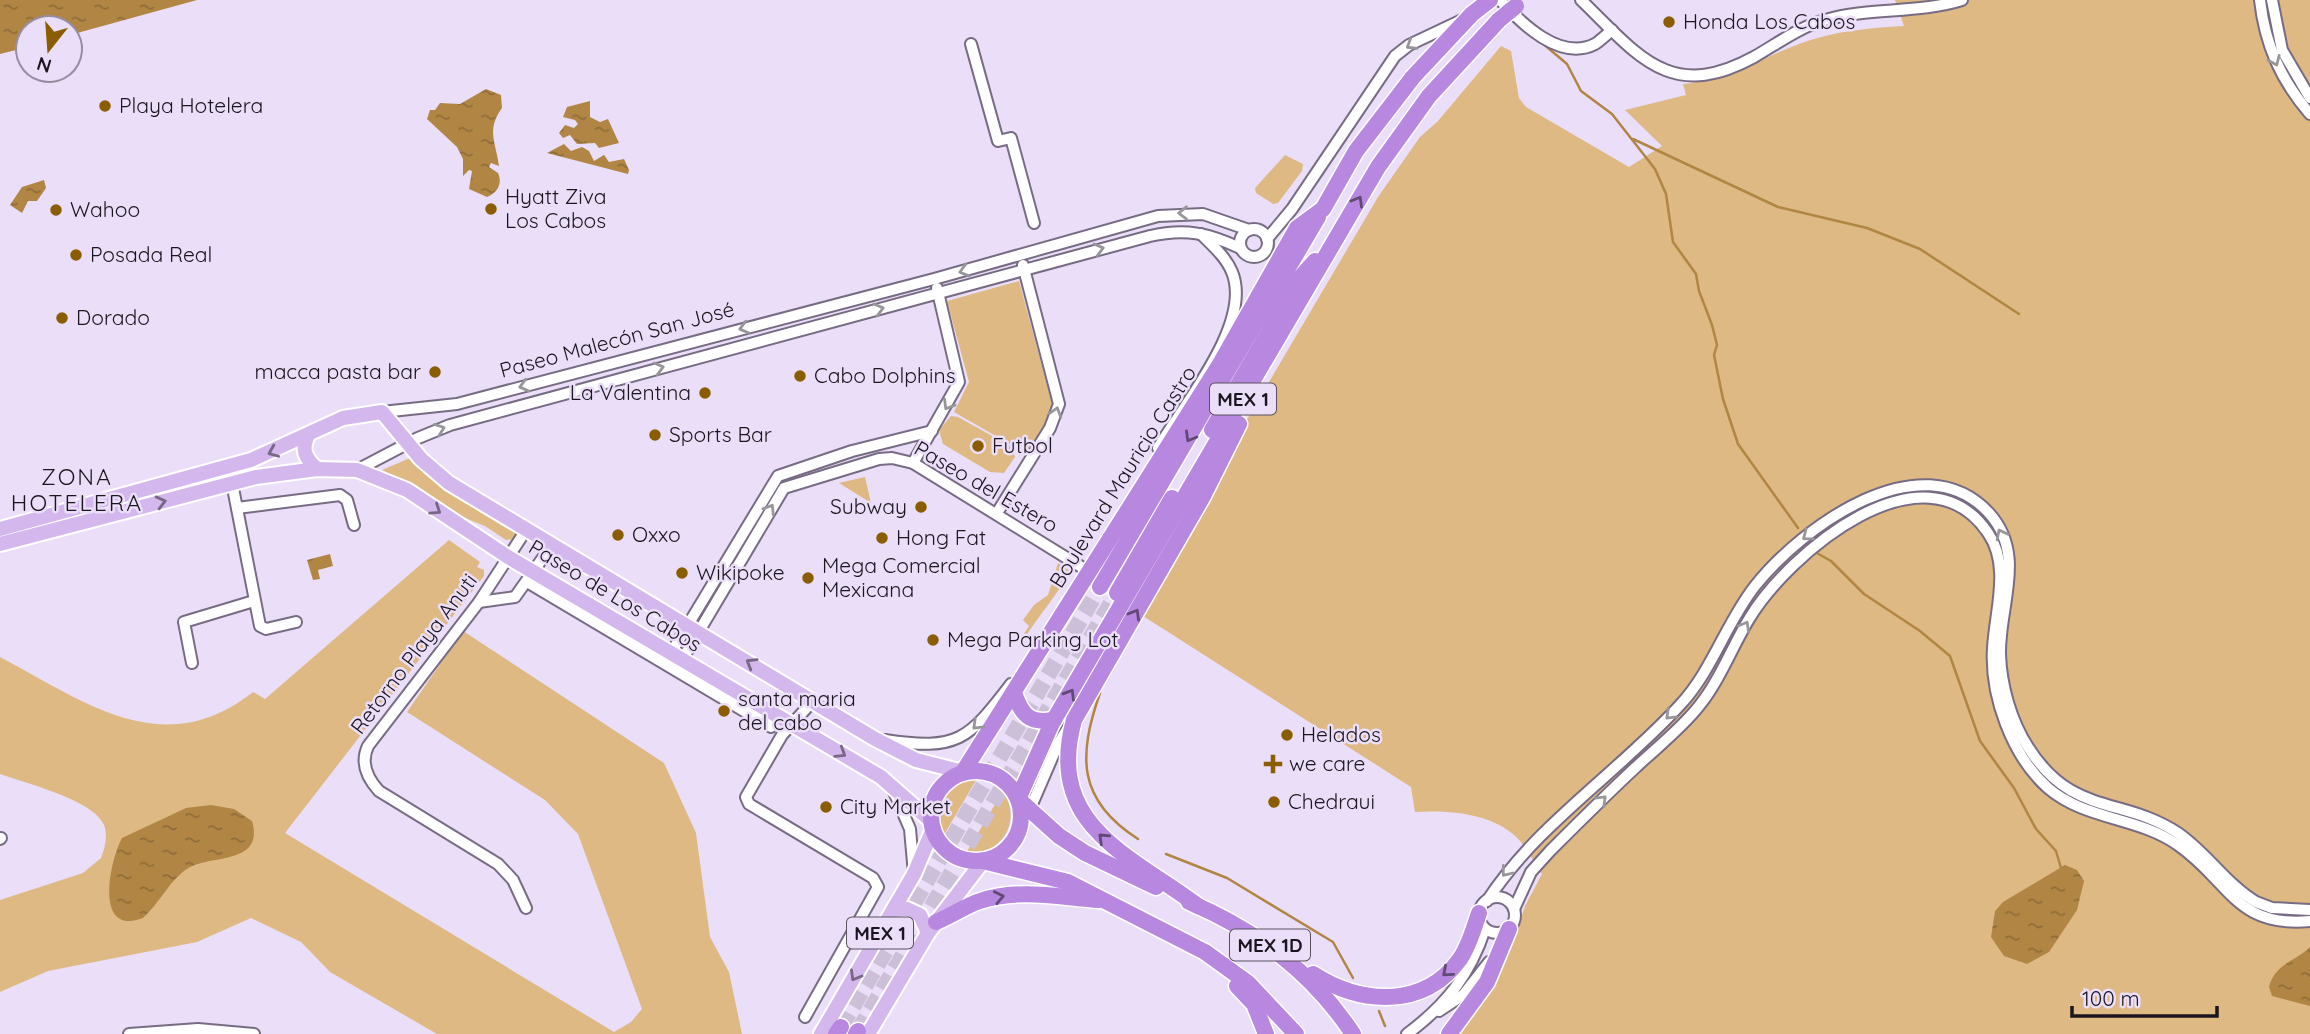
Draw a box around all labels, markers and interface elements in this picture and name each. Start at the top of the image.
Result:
place label: Honda Los Cabos [1683,8,1855,34]
north arrow [14,14,84,84]
marker: Honda Los Cabos [1661,14,1677,30]
one-way arrow [1406,36,1419,49]
text: N [34,52,54,79]
one-way arrow [2267,54,2281,66]
place label: Playa Hotelera [119,92,263,118]
marker: Playa Hotelera [97,98,113,114]
place label: Hyatt Ziva Los Cabos [505,183,607,233]
place label: Wahoo [70,196,140,222]
one-way arrow [1350,196,1363,209]
marker: Hyatt Ziva Los Cabos [483,201,499,217]
marker: Wahoo [48,202,64,218]
one-way arrow [1178,206,1189,221]
place label: Posada Real [90,241,212,267]
one-way arrow [1092,243,1104,257]
marker: Posada Real [68,247,84,263]
one-way arrow [958,263,970,277]
street label: Paseo Malecón San José [496,295,737,383]
one-way arrow [873,303,885,317]
place label: Dorado [76,304,150,330]
marker: Dorado [54,310,70,326]
one-way arrow [738,320,750,334]
place label: macca pasta bar [254,358,421,384]
street label: Boulevard Mauricio Castro [1043,361,1201,592]
one-way arrow [653,362,665,376]
place label: Cabo Dolphins [814,362,956,388]
marker: macca pasta bar [427,364,443,380]
marker: Cabo Dolphins [792,368,808,384]
one-way arrow [518,378,530,392]
place label: La Valentina [570,379,691,405]
road number: MEX 1 [1210,384,1276,414]
marker: La Valentina [697,385,713,401]
one-way arrow [943,397,956,410]
one-way arrow [1048,407,1062,419]
place label: Sports Bar [669,421,772,447]
one-way arrow [434,423,446,437]
marker: Sports Bar [647,427,663,443]
one-way arrow [1185,429,1198,442]
place label: Futbol [992,432,1053,458]
street label: Paseo del Estero [910,435,1063,538]
marker: Futbol [970,438,986,454]
one-way arrow [268,444,280,458]
district label: ZONA HOTELERA [11,462,143,517]
place label: Subway [830,493,907,519]
one-way arrow [155,496,167,510]
marker: Subway [913,499,929,515]
one-way arrow [428,502,441,514]
one-way arrow [762,504,775,517]
place label: Oxxo [632,521,681,547]
place label: Hong Fat [896,524,986,550]
marker: Oxxo [610,527,626,543]
one-way arrow [1802,527,1814,540]
one-way arrow [1996,529,2010,541]
marker: Hong Fat [874,530,890,546]
street label: Paseo de Los Cabos [525,533,707,657]
place label: Mega Comercial Mexicana [822,552,981,602]
place label: Wikipoke [696,559,785,585]
marker: Wikipoke [674,565,690,581]
street label: Retorno Playa Anuti [344,568,482,739]
marker: Mega Comercial Mexicana [800,570,816,586]
one-way arrow [1127,608,1140,621]
one-way arrow [1737,621,1750,634]
place label: Mega Parking Lot [947,626,1119,652]
marker: Mega Parking Lot [925,632,941,648]
one-way arrow [746,659,759,672]
place label: santa maria del cabo [738,685,856,735]
one-way arrow [1062,688,1075,701]
marker: santa maria del cabo [716,703,732,719]
one-way arrow [1666,707,1679,720]
one-way arrow [972,717,985,730]
place label: Helados [1301,721,1381,747]
marker: Helados [1279,727,1295,743]
one-way arrow [833,745,846,758]
place label: we care [1289,750,1365,776]
marker: we care [1263,754,1283,774]
place label: Chedraui [1288,788,1375,814]
place label: City Market [840,793,951,819]
marker: Chedraui [1266,794,1282,810]
one-way arrow [1593,795,1606,808]
marker: City Market [818,799,834,815]
one-way arrow [1098,833,1111,846]
one-way arrow [1502,865,1515,877]
one-way arrow [993,890,1005,905]
road number: MEX 1 [847,917,913,948]
road number: MEX 1D [1230,930,1310,960]
one-way arrow [1442,964,1455,976]
one-way arrow [850,968,863,981]
scale bar [2072,974,2217,1018]
text: 100 m [2082,985,2140,1011]

